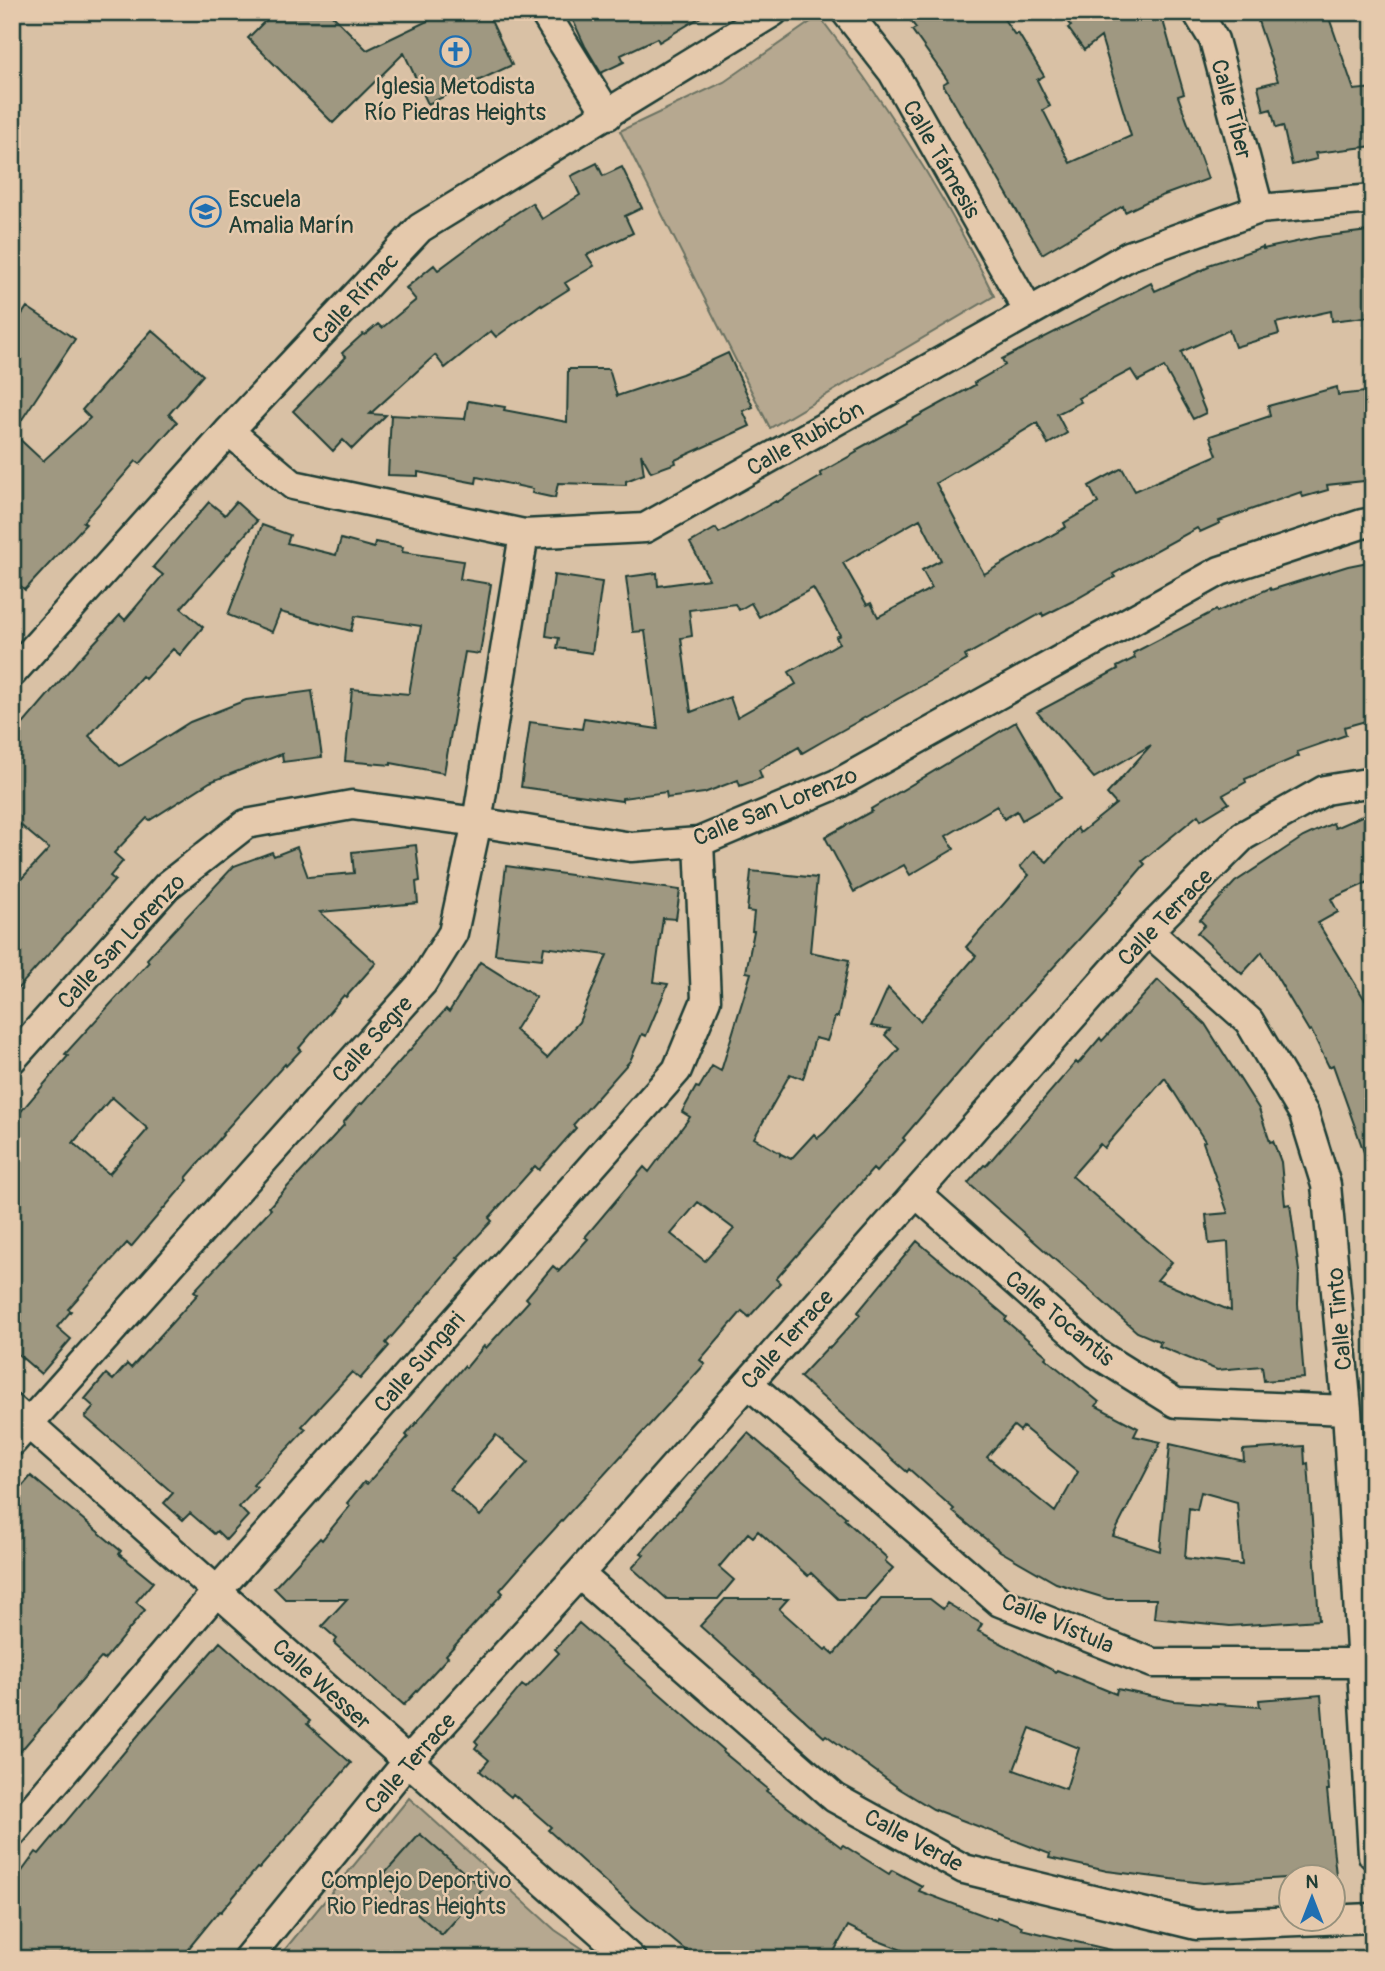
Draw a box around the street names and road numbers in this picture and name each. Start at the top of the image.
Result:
street label: Calle Tíber [1204,56,1259,162]
street label: Calle Támesis [896,95,987,224]
street label: Calle Rímac [306,246,405,350]
street label: Calle Rubicón [741,394,869,483]
street label: Calle San Lorenzo [689,760,862,853]
street label: Calle Terrace [1112,862,1220,972]
street label: Calle San Lorenzo [51,867,192,1015]
street label: Calle Segre [326,989,420,1089]
street label: Calle Tocantis [999,1264,1120,1373]
street label: Calle Tinto [1321,1266,1358,1372]
street label: Calle Terrace [735,1283,840,1395]
street label: Calle Sungari [368,1306,471,1419]
street label: Calle Vístula [997,1587,1119,1660]
street label: Calle Wesser [266,1632,377,1736]
street label: Calle Terrace [358,1706,463,1820]
street label: Calle Verde [859,1802,969,1879]

